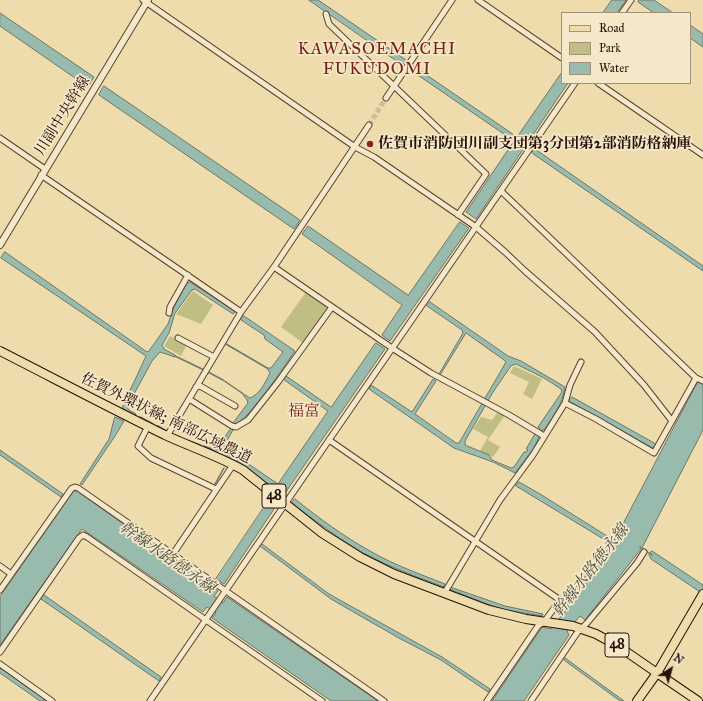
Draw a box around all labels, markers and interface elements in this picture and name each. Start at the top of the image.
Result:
legend [561,12,691,84]
text: Road [599,21,625,35]
district label: KAWASOEMACHI FUKUDOMI [298,40,456,80]
text: Park [599,41,621,55]
text: Water [599,61,629,75]
street label: 川副中央幹線 [32,73,94,159]
place label: 佐賀市消防団川副支団第3分団第2部消防格納庫 [378,135,691,153]
marker: 佐賀市消防団川副支団第3分団第2部消防格納庫 [365,139,375,149]
street label: 佐賀外環状線; 南部広域農道 [78,370,254,468]
district label: 福富 [288,402,320,422]
road number: 48 [262,484,286,508]
water label: 幹線水路徳永線 [116,518,218,598]
water label: 幹線水路徳永線 [549,521,633,621]
road number: 48 [605,633,629,657]
north arrow [651,649,691,689]
text: N [671,651,686,667]

